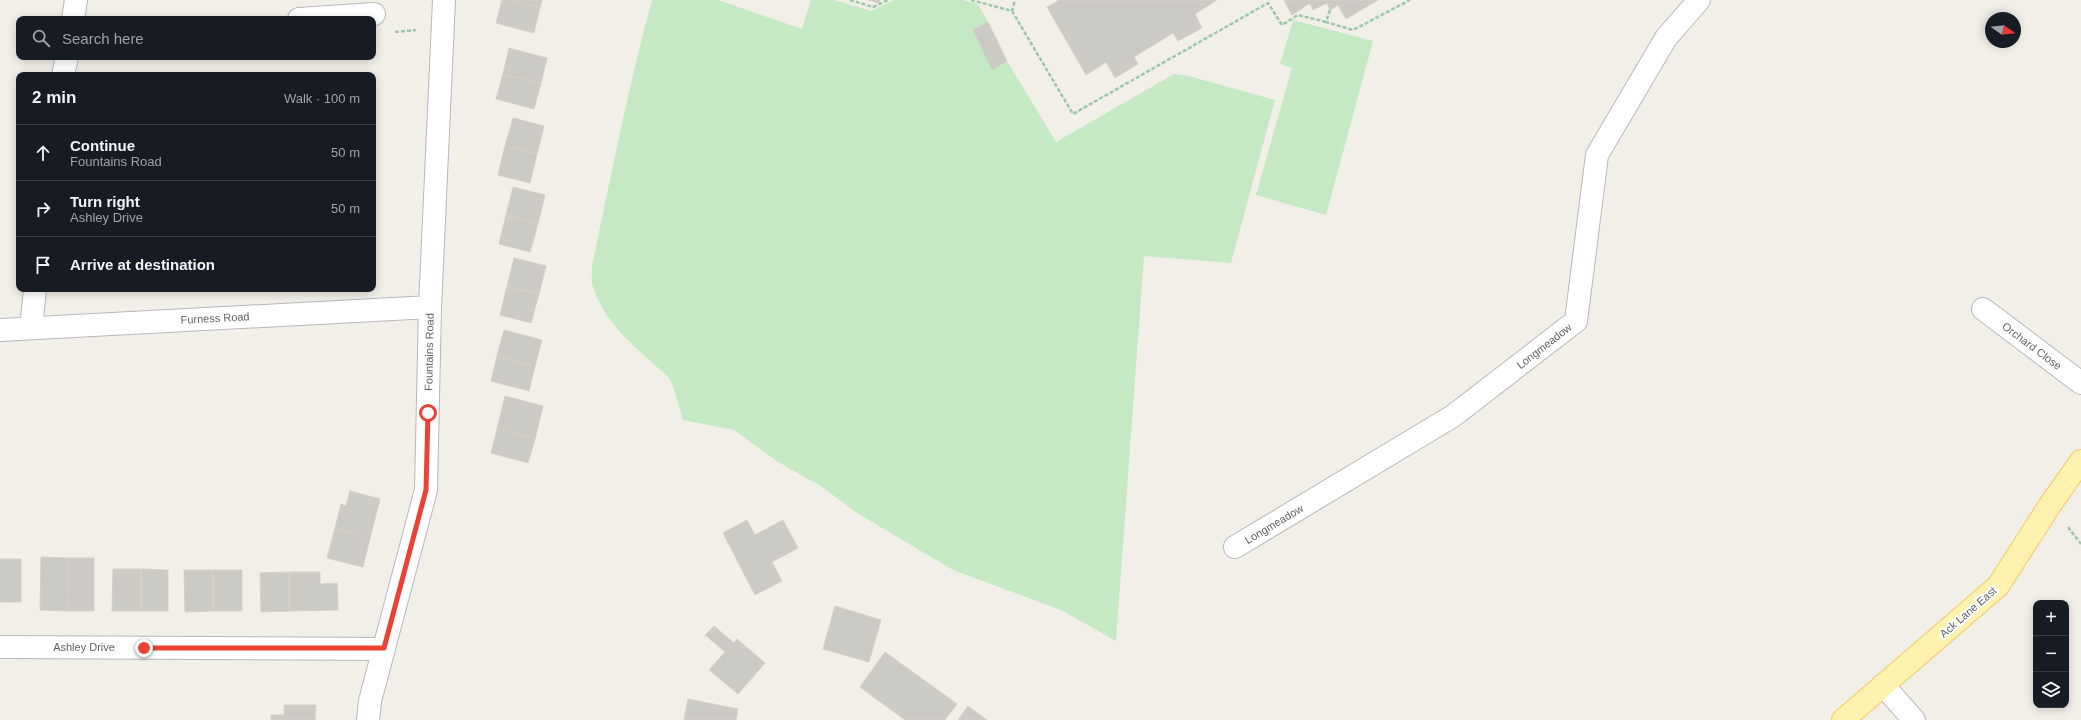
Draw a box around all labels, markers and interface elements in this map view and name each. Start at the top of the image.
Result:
north arrow [1985,12,2021,48]
search box [16,16,376,60]
icon: search [30,27,52,49]
text: Search here [62,30,144,47]
text: 2 min [32,88,76,107]
text: Walk · 100 m [284,91,360,106]
text: Continue [70,137,135,154]
icon: ahead [32,142,54,164]
text: 50 m [331,145,360,160]
text: Fountains Road [70,154,162,169]
text: Turn right [70,193,140,210]
icon: right [32,198,54,220]
text: 50 m [331,201,360,216]
text: Ashley Drive [70,210,143,225]
icon: arrive [32,254,54,276]
text: Arrive at destination [70,256,215,273]
street label: Furness Road [180,310,250,326]
street label: Fountains Road [422,313,436,391]
street label: Orchard Close [2000,320,2064,372]
street label: Longmeadow [1514,321,1574,371]
route start [419,404,437,422]
street label: Longmeadow [1243,502,1305,546]
street label: Ack Lane East [1937,584,1999,640]
map controls [2033,600,2069,708]
button: + [2033,600,2069,636]
button: − [2033,636,2069,672]
route end [135,639,153,657]
street label: Ashley Drive [53,641,115,653]
button: layers [2033,672,2069,708]

